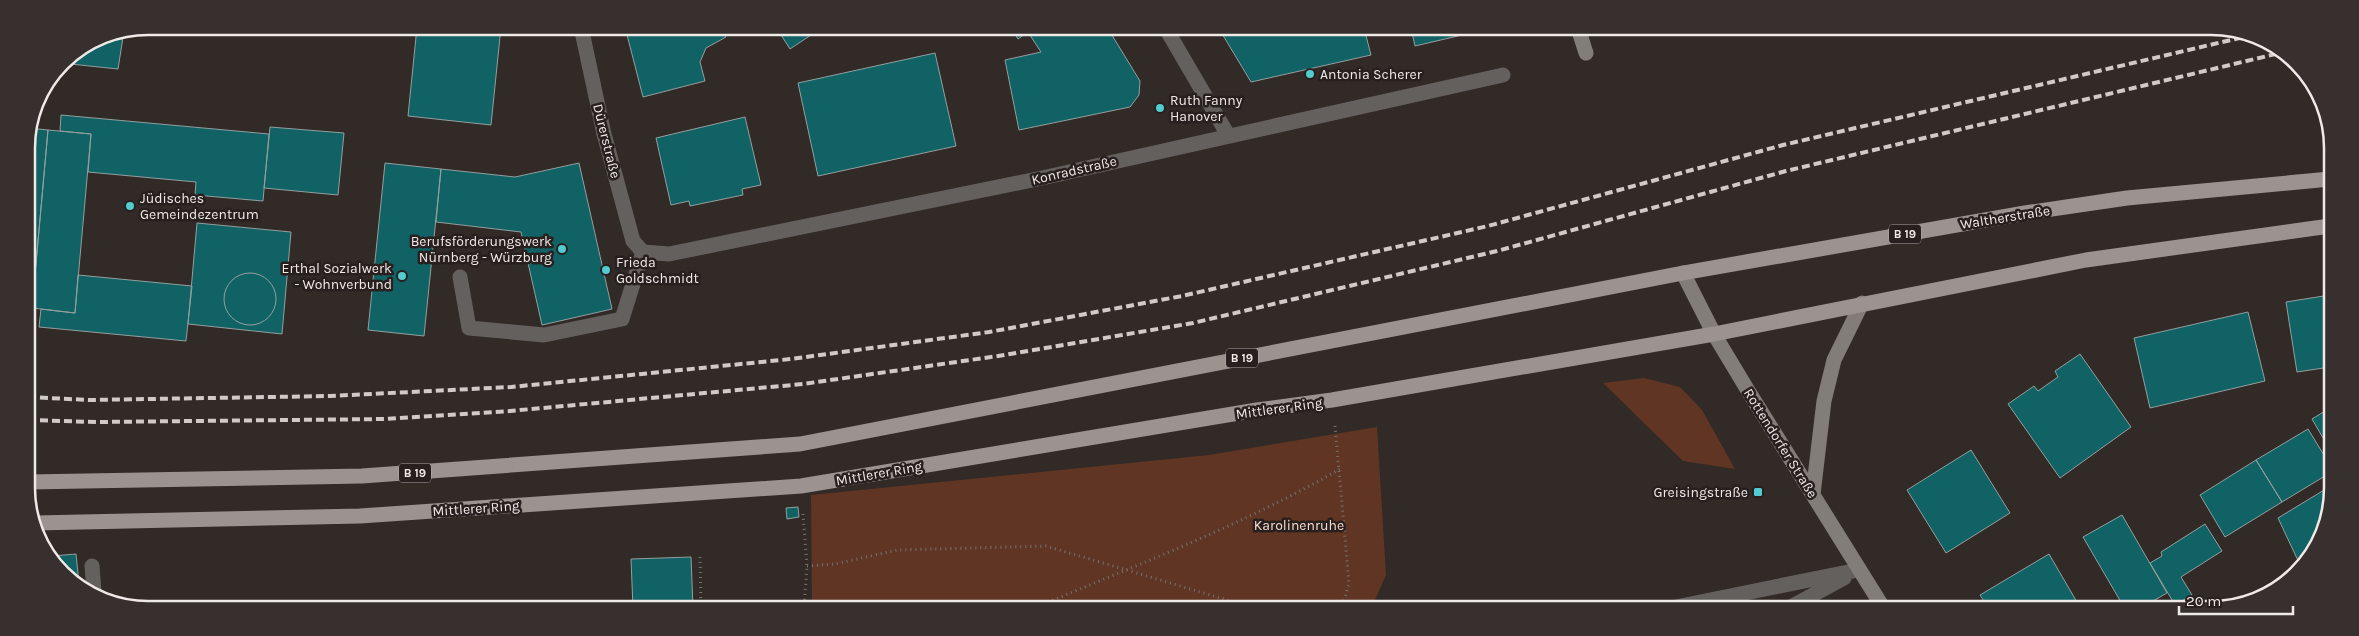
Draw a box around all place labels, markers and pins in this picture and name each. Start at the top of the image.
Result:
place label: Antonia Scherer [1320,66,1423,83]
marker: Antonia Scherer [1304,68,1316,80]
place label: Ruth Fanny Hanover [1170,92,1243,125]
marker: Ruth Fanny Hanover [1154,102,1166,114]
place label: Jüdisches Gemeindezentrum [140,190,259,223]
marker: Jüdisches Gemeindezentrum [124,200,136,212]
place label: Berufsförderungswerk Nürnberg - Würzburg [411,233,552,266]
marker: Berufsförderungswerk Nürnberg - Würzburg [556,243,568,255]
place label: Frieda Goldschmidt [616,254,699,287]
place label: Erthal Sozialwerk - Wohnverbund [282,260,392,293]
marker: Frieda Goldschmidt [600,264,612,276]
marker: Erthal Sozialwerk - Wohnverbund [396,270,408,282]
place label: Greisingstraße [1654,484,1748,501]
marker: Greisingstraße [1752,486,1764,498]

